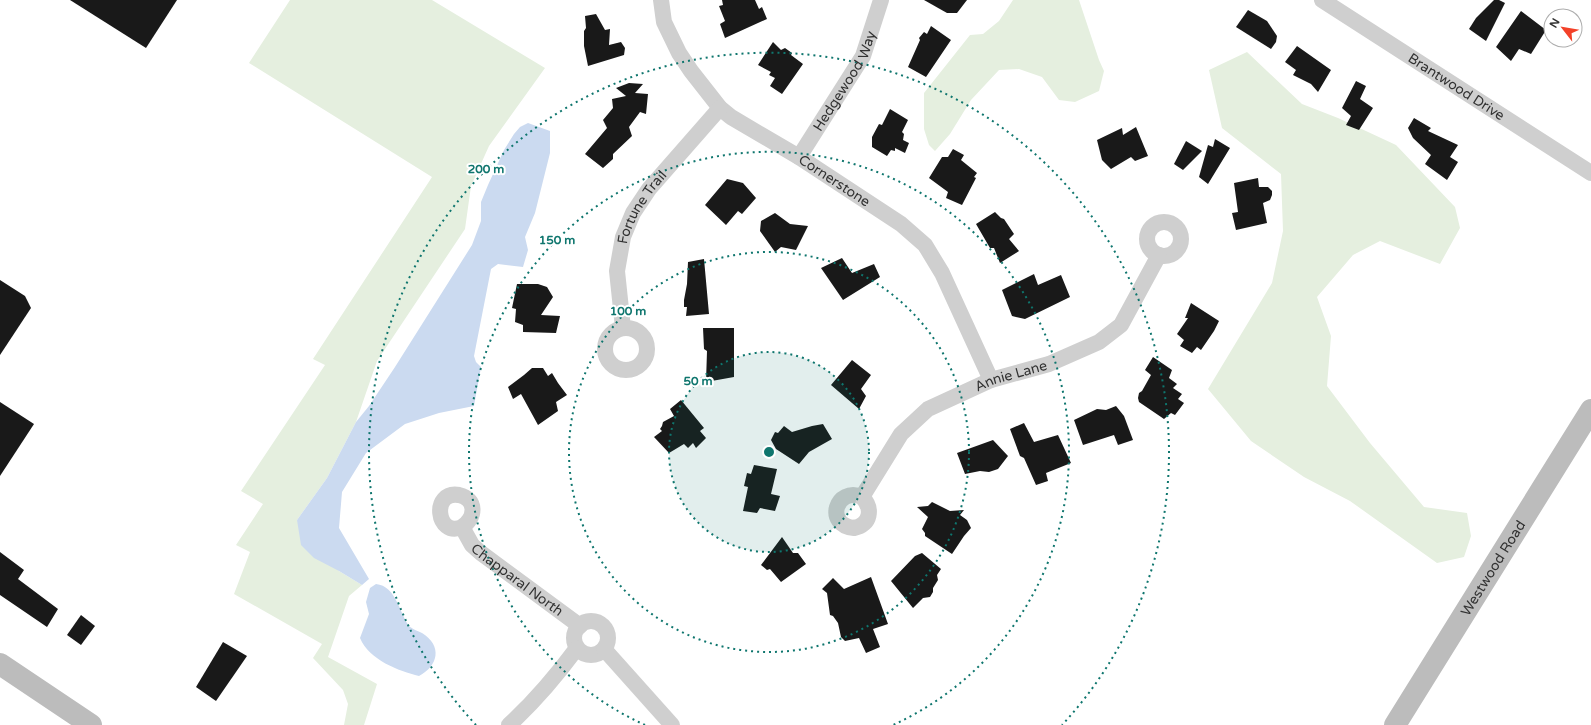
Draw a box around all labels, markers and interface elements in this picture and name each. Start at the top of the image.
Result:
north arrow [1543,8,1583,48]
text: N [1547,16,1563,30]
street label: Hedgewood Way [809,28,879,134]
street label: Brantwood Drive [1405,49,1508,124]
street label: Cornerstone [796,151,874,210]
text: 200 m [468,162,504,176]
street label: Fortune Trail [613,167,670,245]
text: 150 m [539,233,575,247]
text: 100 m [610,304,646,318]
street label: Annie Lane [972,356,1049,395]
text: 50 m [683,374,713,388]
centre of rings [762,445,776,459]
street label: Westwood Road [1457,517,1529,619]
street label: Chapparal North [468,540,567,620]

